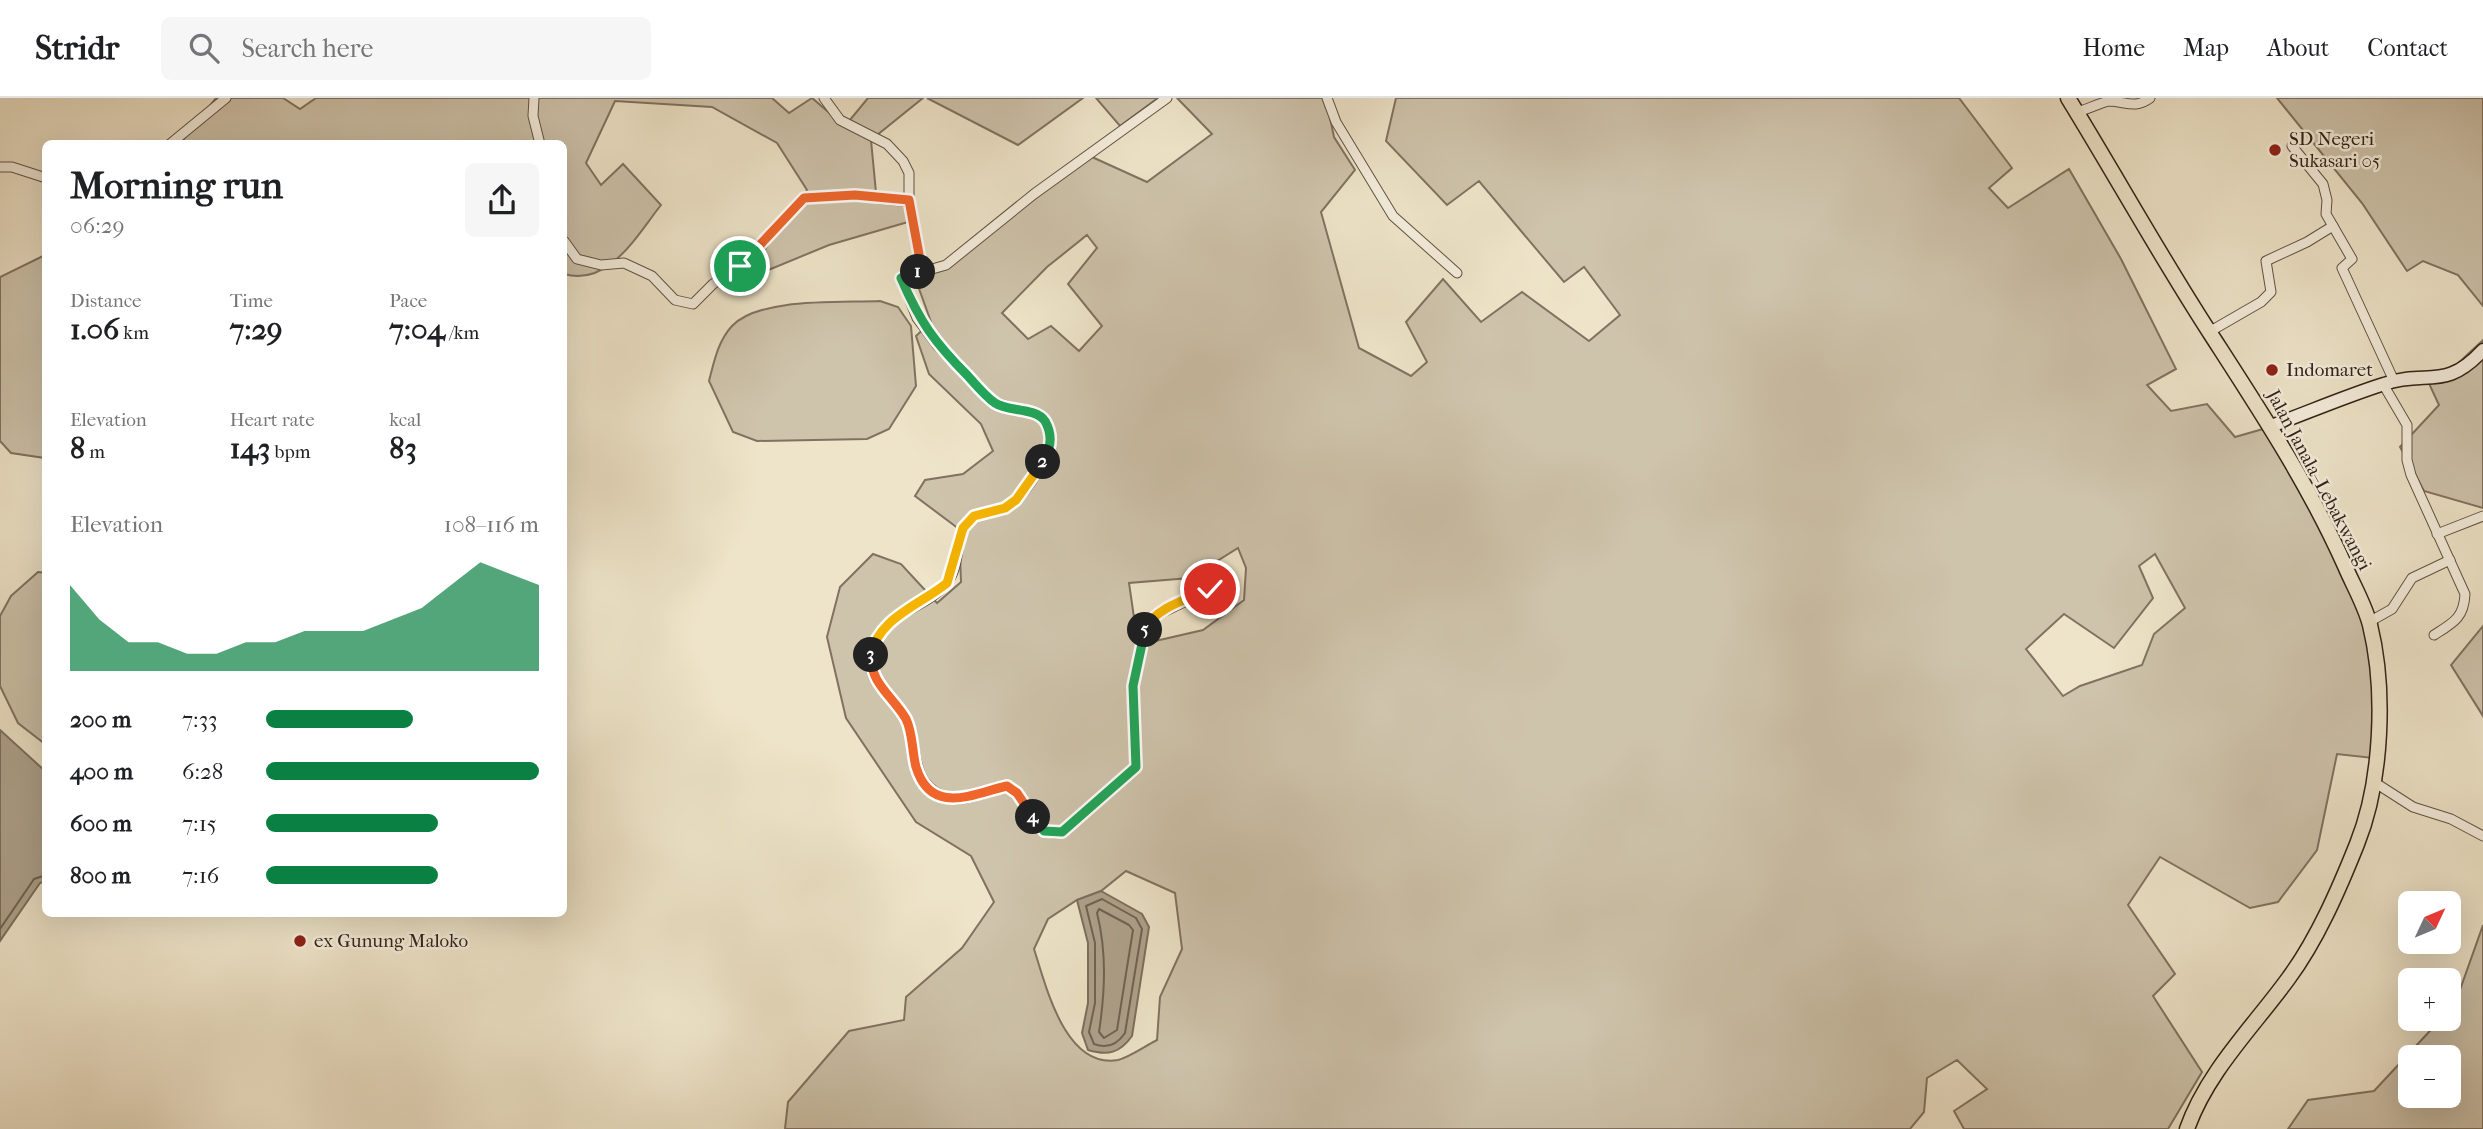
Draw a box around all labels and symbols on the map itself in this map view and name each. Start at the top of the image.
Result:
place label: SD Negeri Sukasari 05 [2289,128,2380,172]
marker: SD Negeri Sukasari 05 [2267,142,2283,158]
pin [710,236,770,296]
pin: 1 [900,254,936,290]
place label: Indomaret [2286,359,2373,381]
marker: Indomaret [2264,362,2280,378]
street label: Jalan Janala–Lebakwangi [2261,384,2376,574]
pin: 2 [1026,444,1060,480]
pin [1180,559,1240,619]
pin: 5 [1128,612,1162,648]
pin: 3 [854,638,888,672]
pin: 4 [1016,800,1050,834]
north arrow [2398,891,2460,954]
place label: ex Gunung Maloko [314,930,469,952]
marker: ex Gunung Maloko [292,933,308,949]

